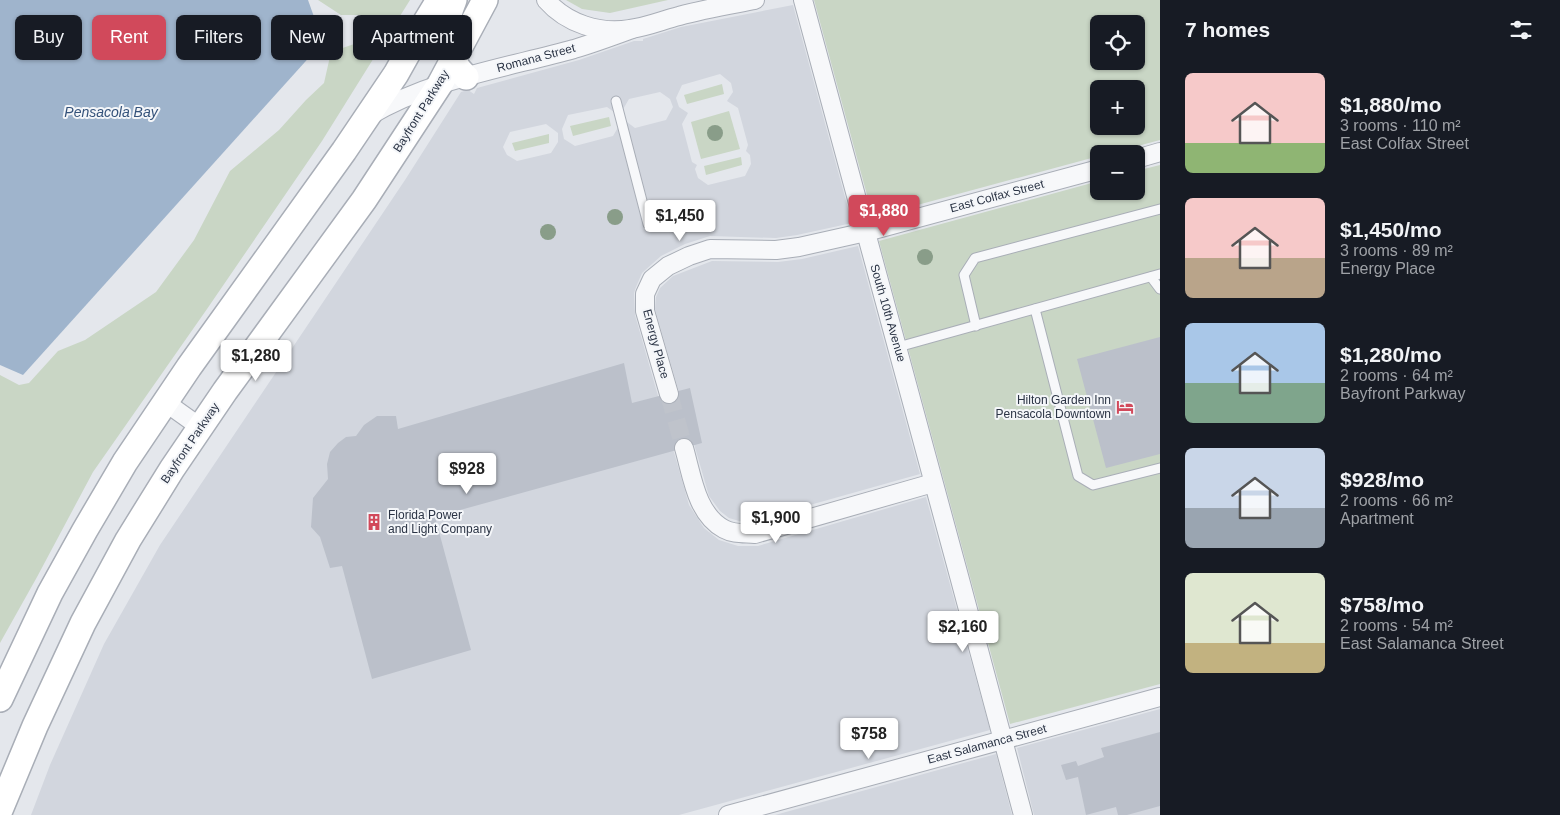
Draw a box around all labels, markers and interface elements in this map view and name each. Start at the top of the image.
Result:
chip: Buy [15,15,82,60]
chip: Rent [92,15,166,60]
chip: Filters [176,15,261,60]
chip: New [271,15,343,60]
chip: Apartment [353,15,472,60]
map controls [1090,15,1145,200]
button: locate [1090,15,1145,70]
icon: filters [1507,16,1535,44]
text: 7 homes [1185,18,1270,41]
street label: Romana Street [495,41,577,75]
street label: Bayfront Parkway [390,67,452,155]
button: + [1090,80,1145,135]
icon: home [1225,93,1285,153]
text: $1,880/mo [1340,93,1442,116]
water label: Pensacola Bay [64,104,159,120]
text: 3 rooms · 110 m² [1340,117,1461,134]
text: East Colfax Street [1340,135,1469,152]
button: − [1090,145,1145,200]
street label: East Colfax Street [948,177,1046,215]
pin: $1,880 [843,194,925,237]
pin: $1,450 [639,200,721,242]
text: $1,880 [860,202,908,219]
text: $1,450 [656,207,704,224]
icon: home [1225,218,1285,278]
text: $1,450/mo [1340,218,1442,241]
text: 3 rooms · 89 m² [1340,242,1453,259]
text: Energy Place [1340,260,1435,277]
street label: South 10th Avenue [867,262,909,364]
street label: Energy Place [640,308,672,381]
pin: $1,280 [215,340,297,382]
icon: home [1225,343,1285,403]
text: $1,280/mo [1340,343,1442,366]
text: $1,280 [232,347,280,364]
text: 2 rooms · 64 m² [1340,367,1453,384]
text: Bayfront Parkway [1340,385,1465,402]
place label: Hilton Garden Inn Pensacola Downtown [996,393,1111,421]
hotel icon: Hilton Garden Inn Pensacola Downtown [1115,397,1135,417]
street label: Bayfront Parkway [158,400,222,486]
pin: $928 [437,452,497,495]
text: $928 [449,460,485,477]
icon: home [1225,468,1285,528]
text: $928/mo [1340,468,1424,491]
text: 2 rooms · 66 m² [1340,492,1453,509]
pin: $1,900 [735,502,817,544]
place label: Florida Power and Light Company [388,508,492,536]
text: $1,900 [752,509,800,526]
text: Apartment [1340,510,1414,527]
building icon: Florida Power and Light Company [364,512,384,532]
icon: home [1225,593,1285,653]
text: $758/mo [1340,593,1424,616]
pin: $2,160 [922,610,1004,653]
text: 2 rooms · 54 m² [1340,617,1453,634]
text: $2,160 [939,618,987,635]
text: East Salamanca Street [1340,635,1504,652]
pin: $758 [839,718,899,760]
street label: East Salamanca Street [926,721,1049,767]
text: $758 [851,725,887,742]

